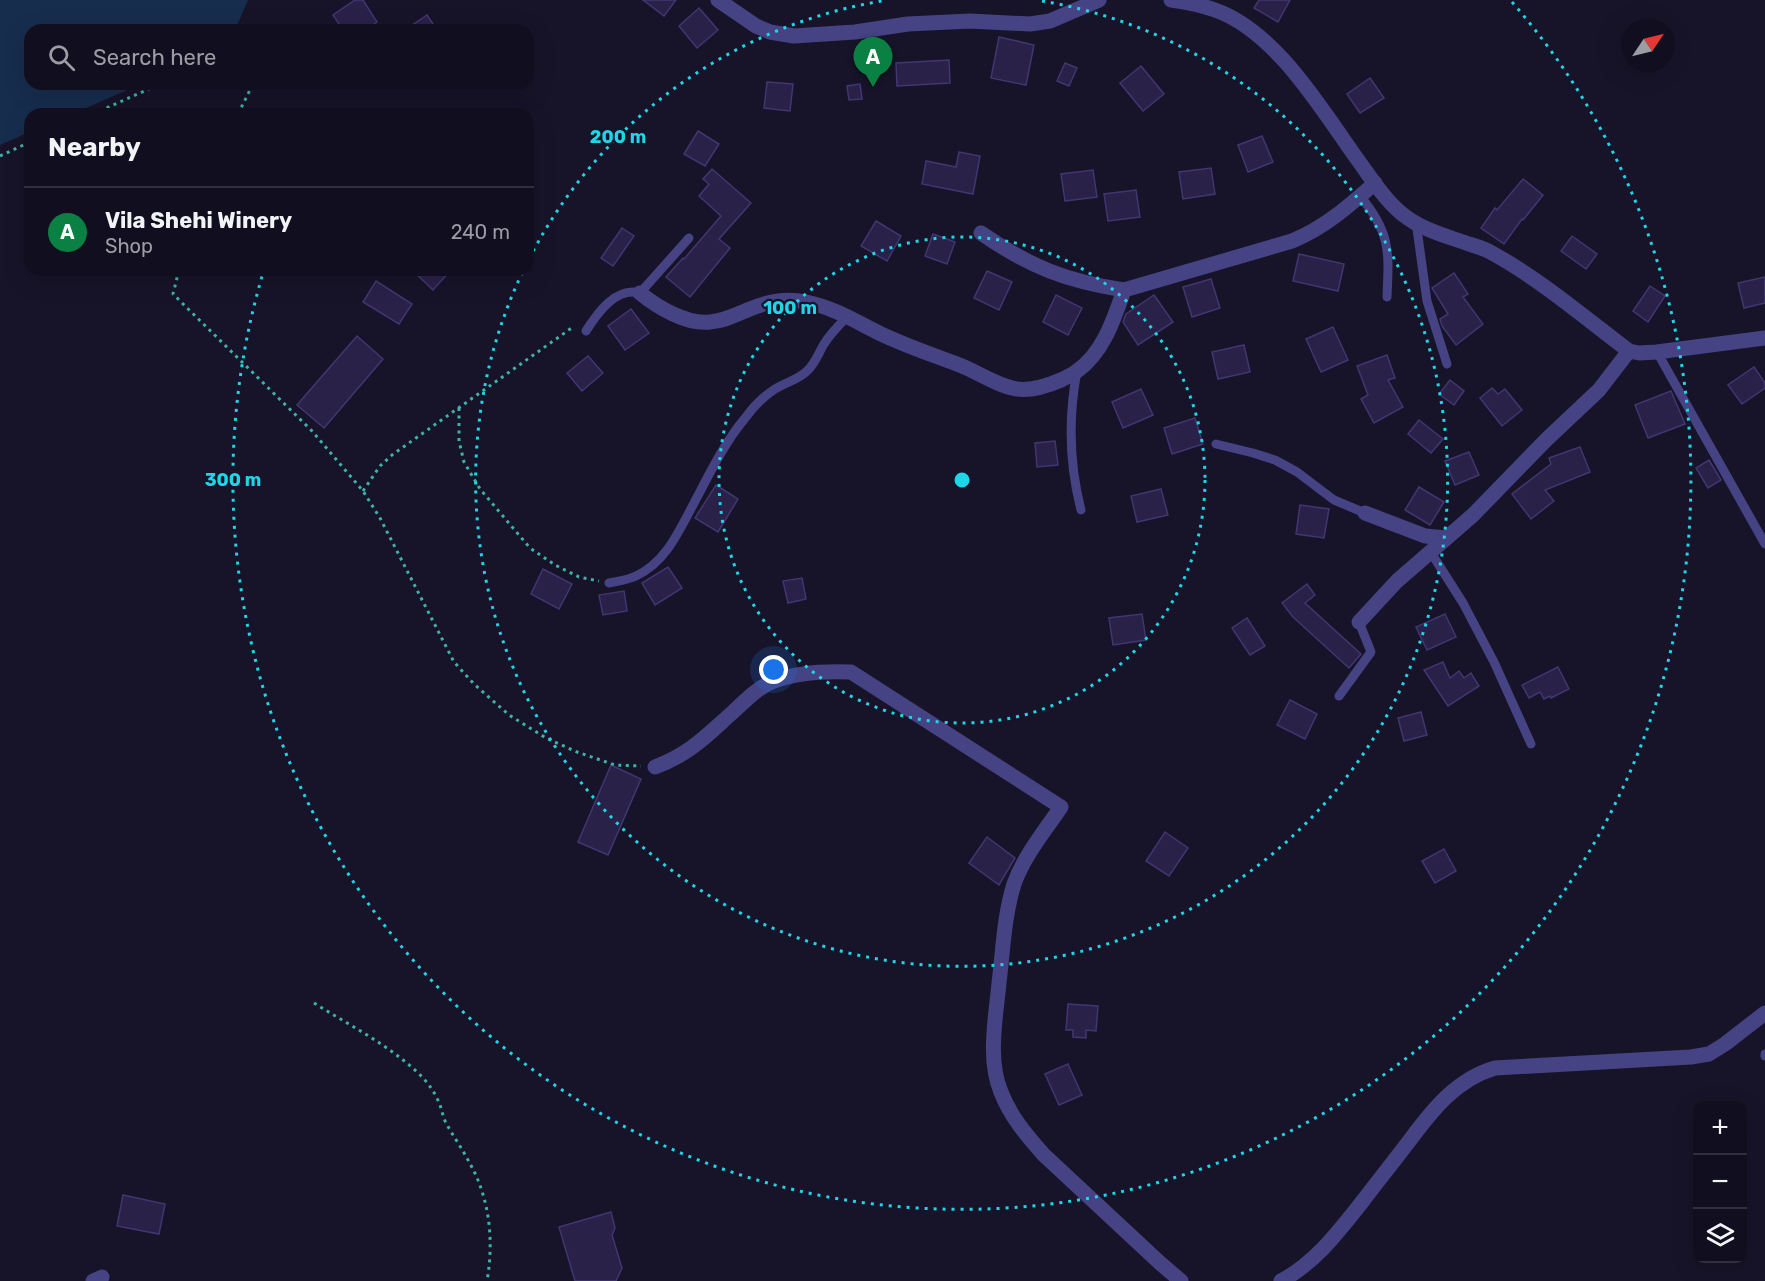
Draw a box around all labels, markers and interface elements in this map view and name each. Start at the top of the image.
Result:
north arrow [1621,18,1675,72]
search box [24,24,534,90]
pin: A [854,38,892,87]
icon: search [45,41,78,74]
text: Search here [93,44,216,71]
text: 200 m [590,126,646,148]
text: Nearby [48,132,141,163]
text: Vila Shehi Winery [105,207,292,234]
text: A [60,220,75,244]
text: 240 m [451,220,510,244]
text: Shop [105,234,153,258]
text: 100 m [763,297,817,319]
text: 300 m [205,469,261,491]
centre of rings [952,470,972,490]
your location [759,655,788,684]
map controls [1693,1101,1747,1263]
button: + [1693,1101,1747,1155]
button: − [1693,1155,1747,1209]
button: layers [1693,1209,1747,1263]

